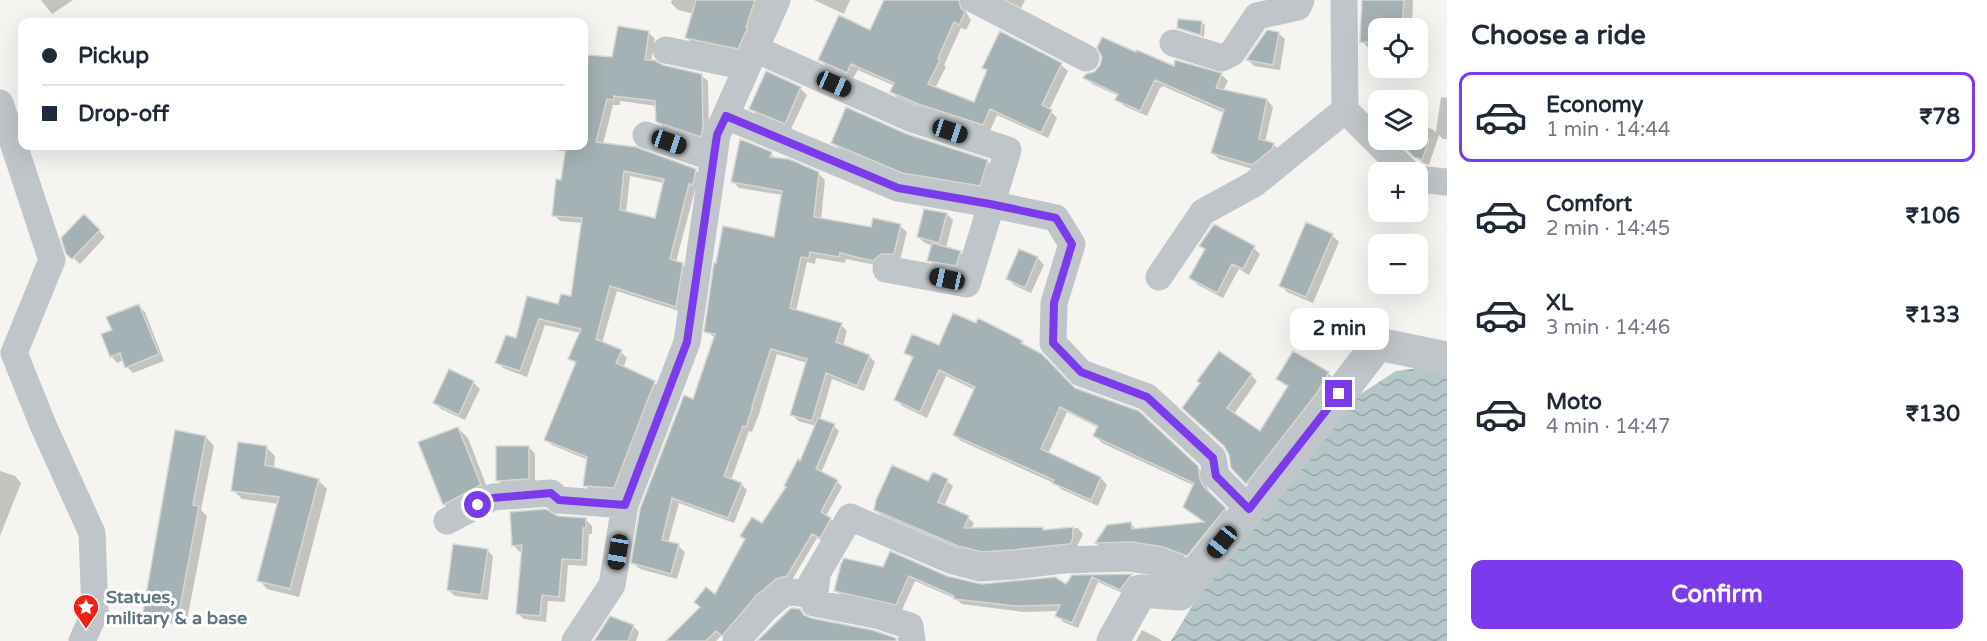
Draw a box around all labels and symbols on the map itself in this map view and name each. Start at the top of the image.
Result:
car [814,68,854,100]
car [930,117,970,145]
car [649,128,689,156]
car [928,266,966,292]
callout: 2 min [1290,307,1388,349]
route end [1325,380,1352,407]
route start [464,491,491,518]
car [1204,522,1240,562]
car [606,533,630,571]
place label: Statues, military & a base [106,586,247,629]
place icon: Statues, military & a base [71,592,101,630]

